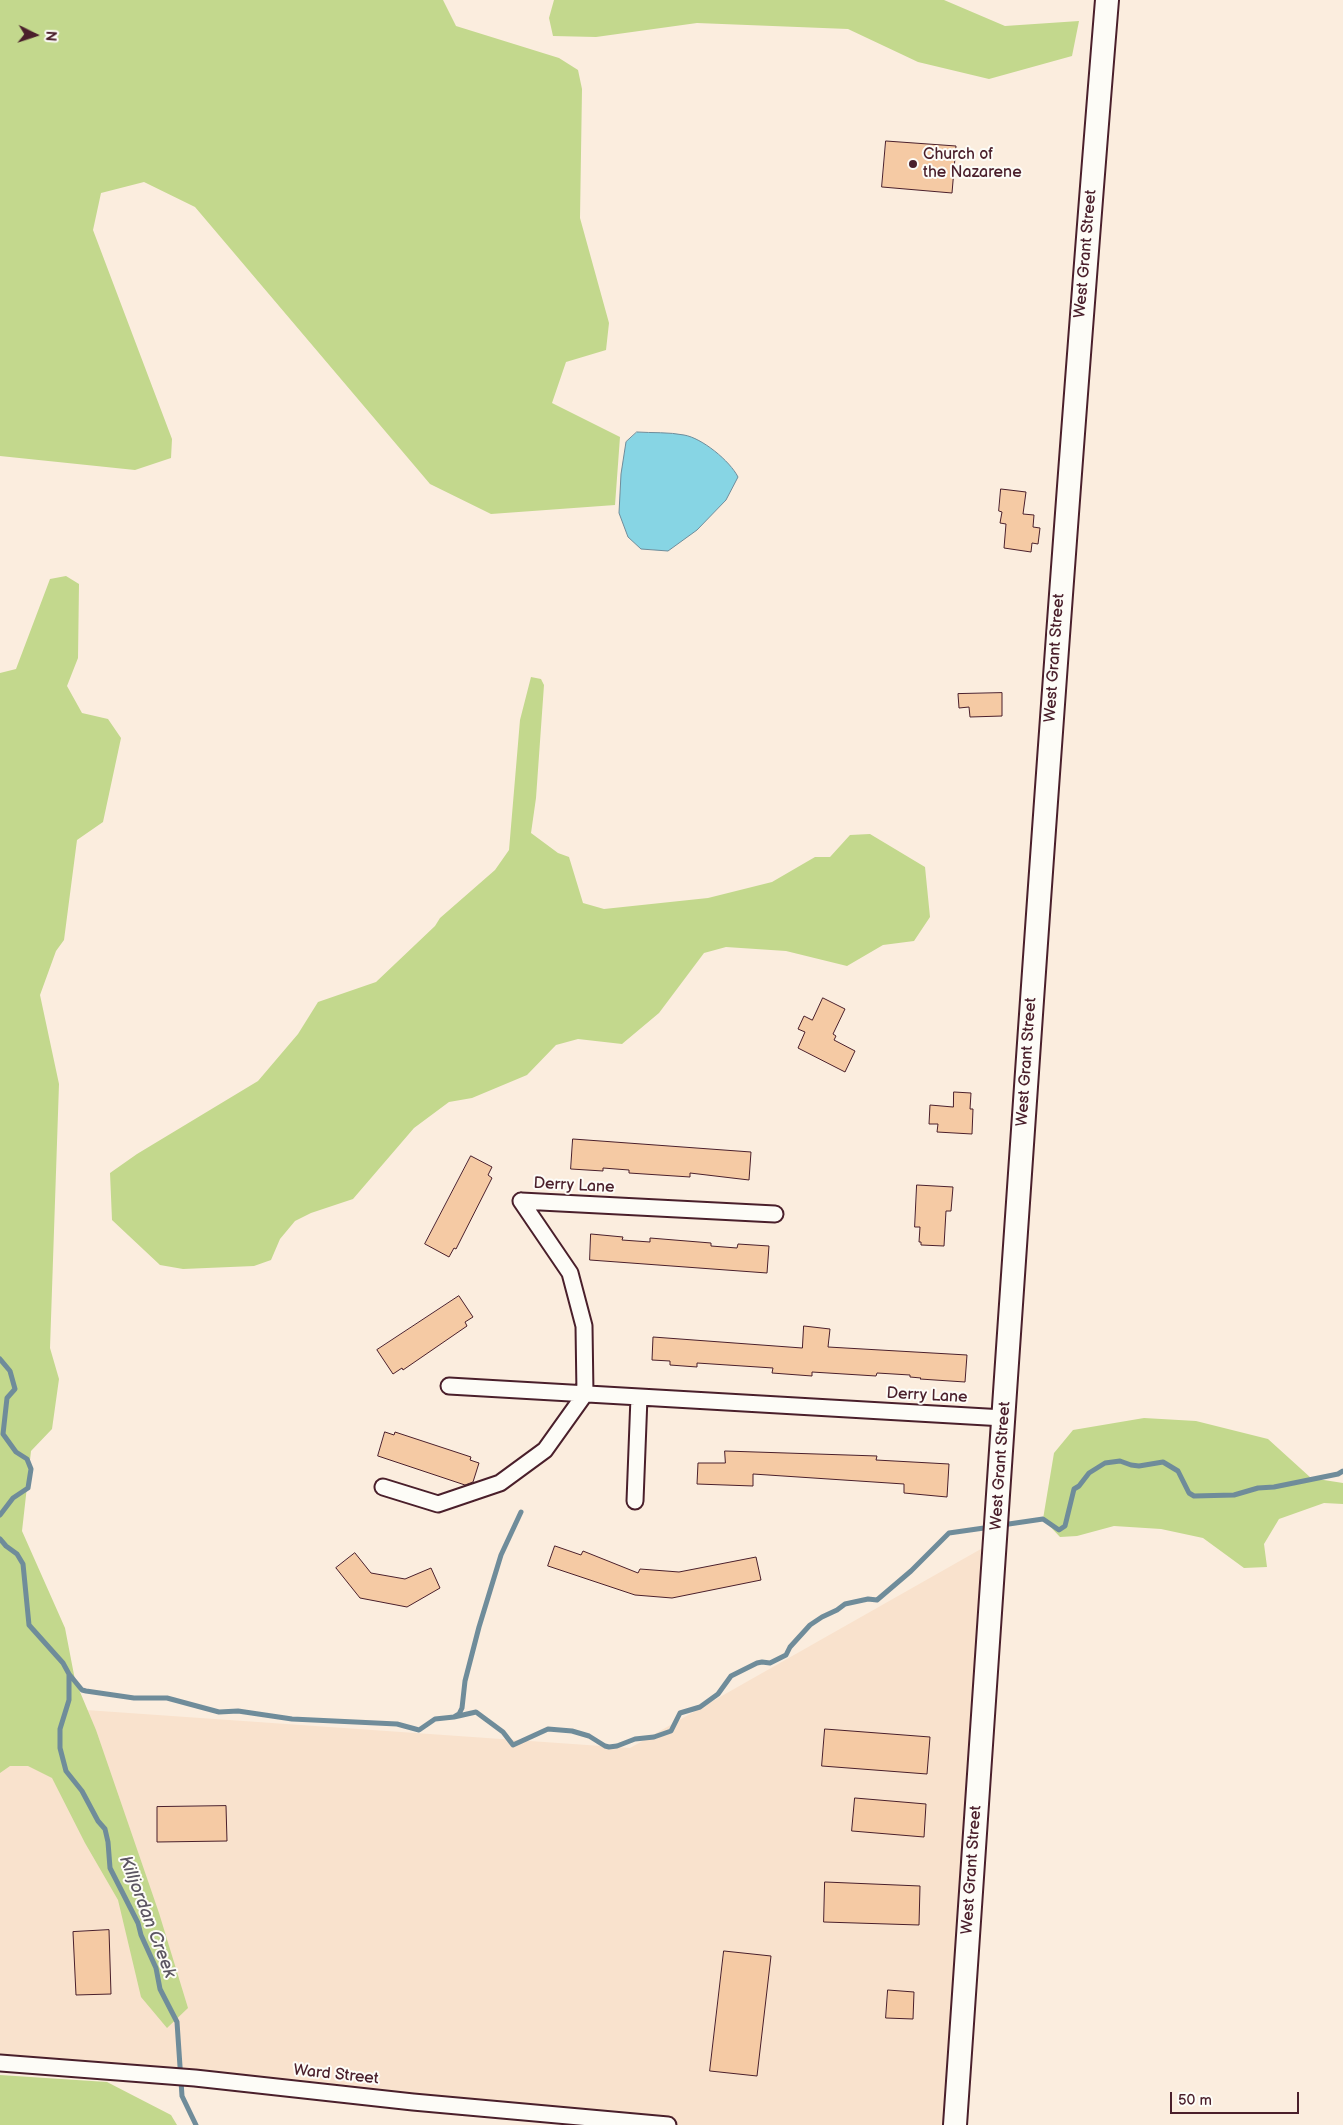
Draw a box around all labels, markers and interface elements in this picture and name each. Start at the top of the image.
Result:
north arrow [10,10,60,60]
text: N [42,30,59,42]
place label: Church of the Nazarene [923,145,1022,183]
marker: Church of the Nazarene [907,158,919,170]
street label: West Grant Street [1071,189,1101,319]
street label: West Grant Street [1041,593,1069,723]
street label: West Grant Street [1013,997,1041,1127]
street label: Derry Lane [533,1174,615,1198]
street label: Derry Lane [886,1384,968,1408]
street label: West Grant Street [987,1401,1015,1531]
street label: West Grant Street [958,1805,986,1935]
water label: Killjordan Creek [114,1853,180,1981]
street label: Ward Street [292,2061,380,2089]
scale bar [1173,2082,1302,2114]
text: 50 m [1178,2091,1212,2110]

